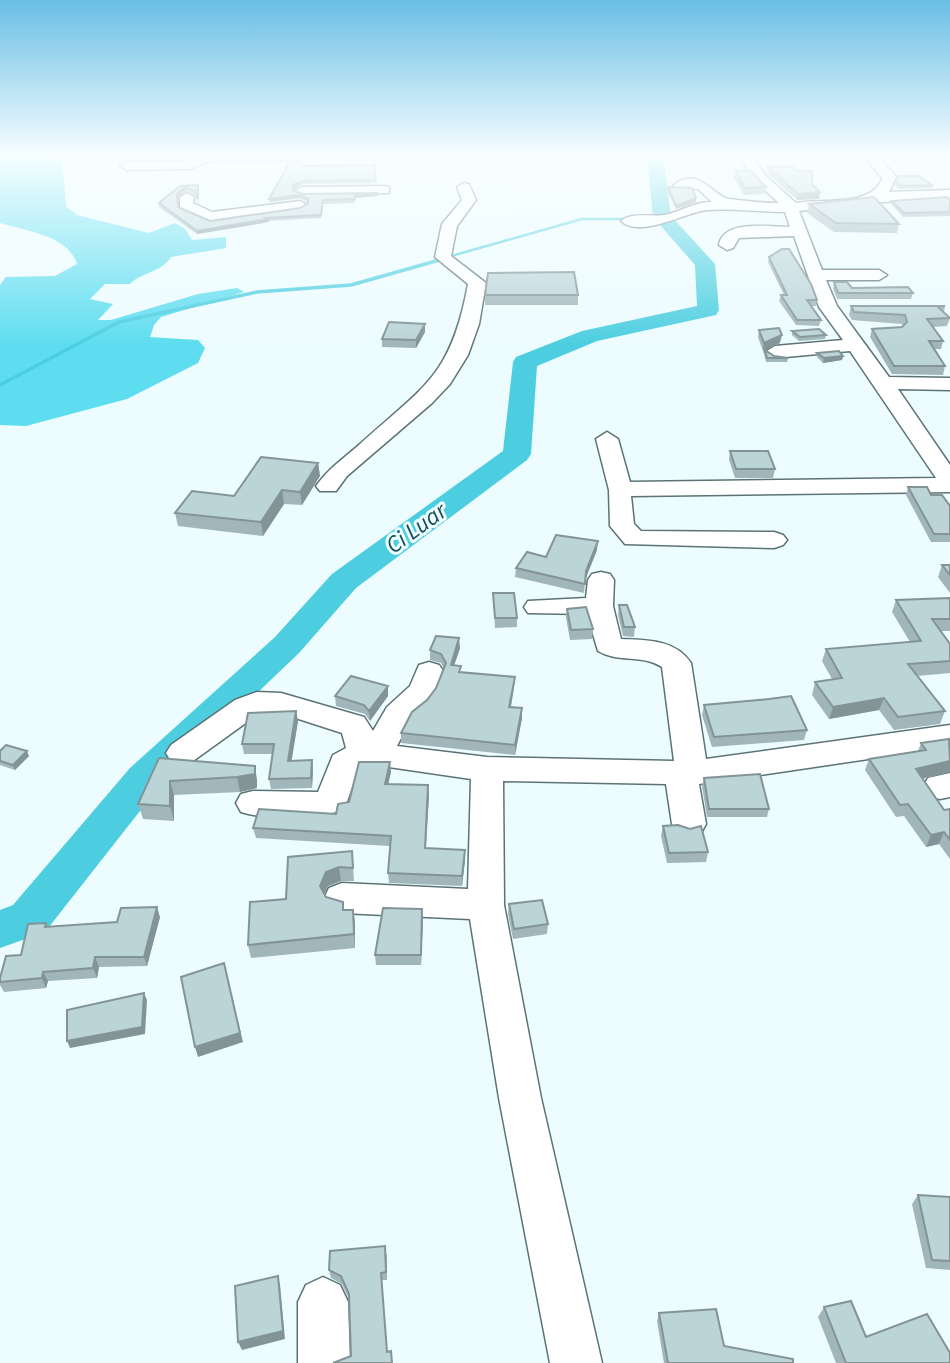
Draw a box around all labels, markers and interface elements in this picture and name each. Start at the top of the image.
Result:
water label: Ci Luar [378,493,456,563]

